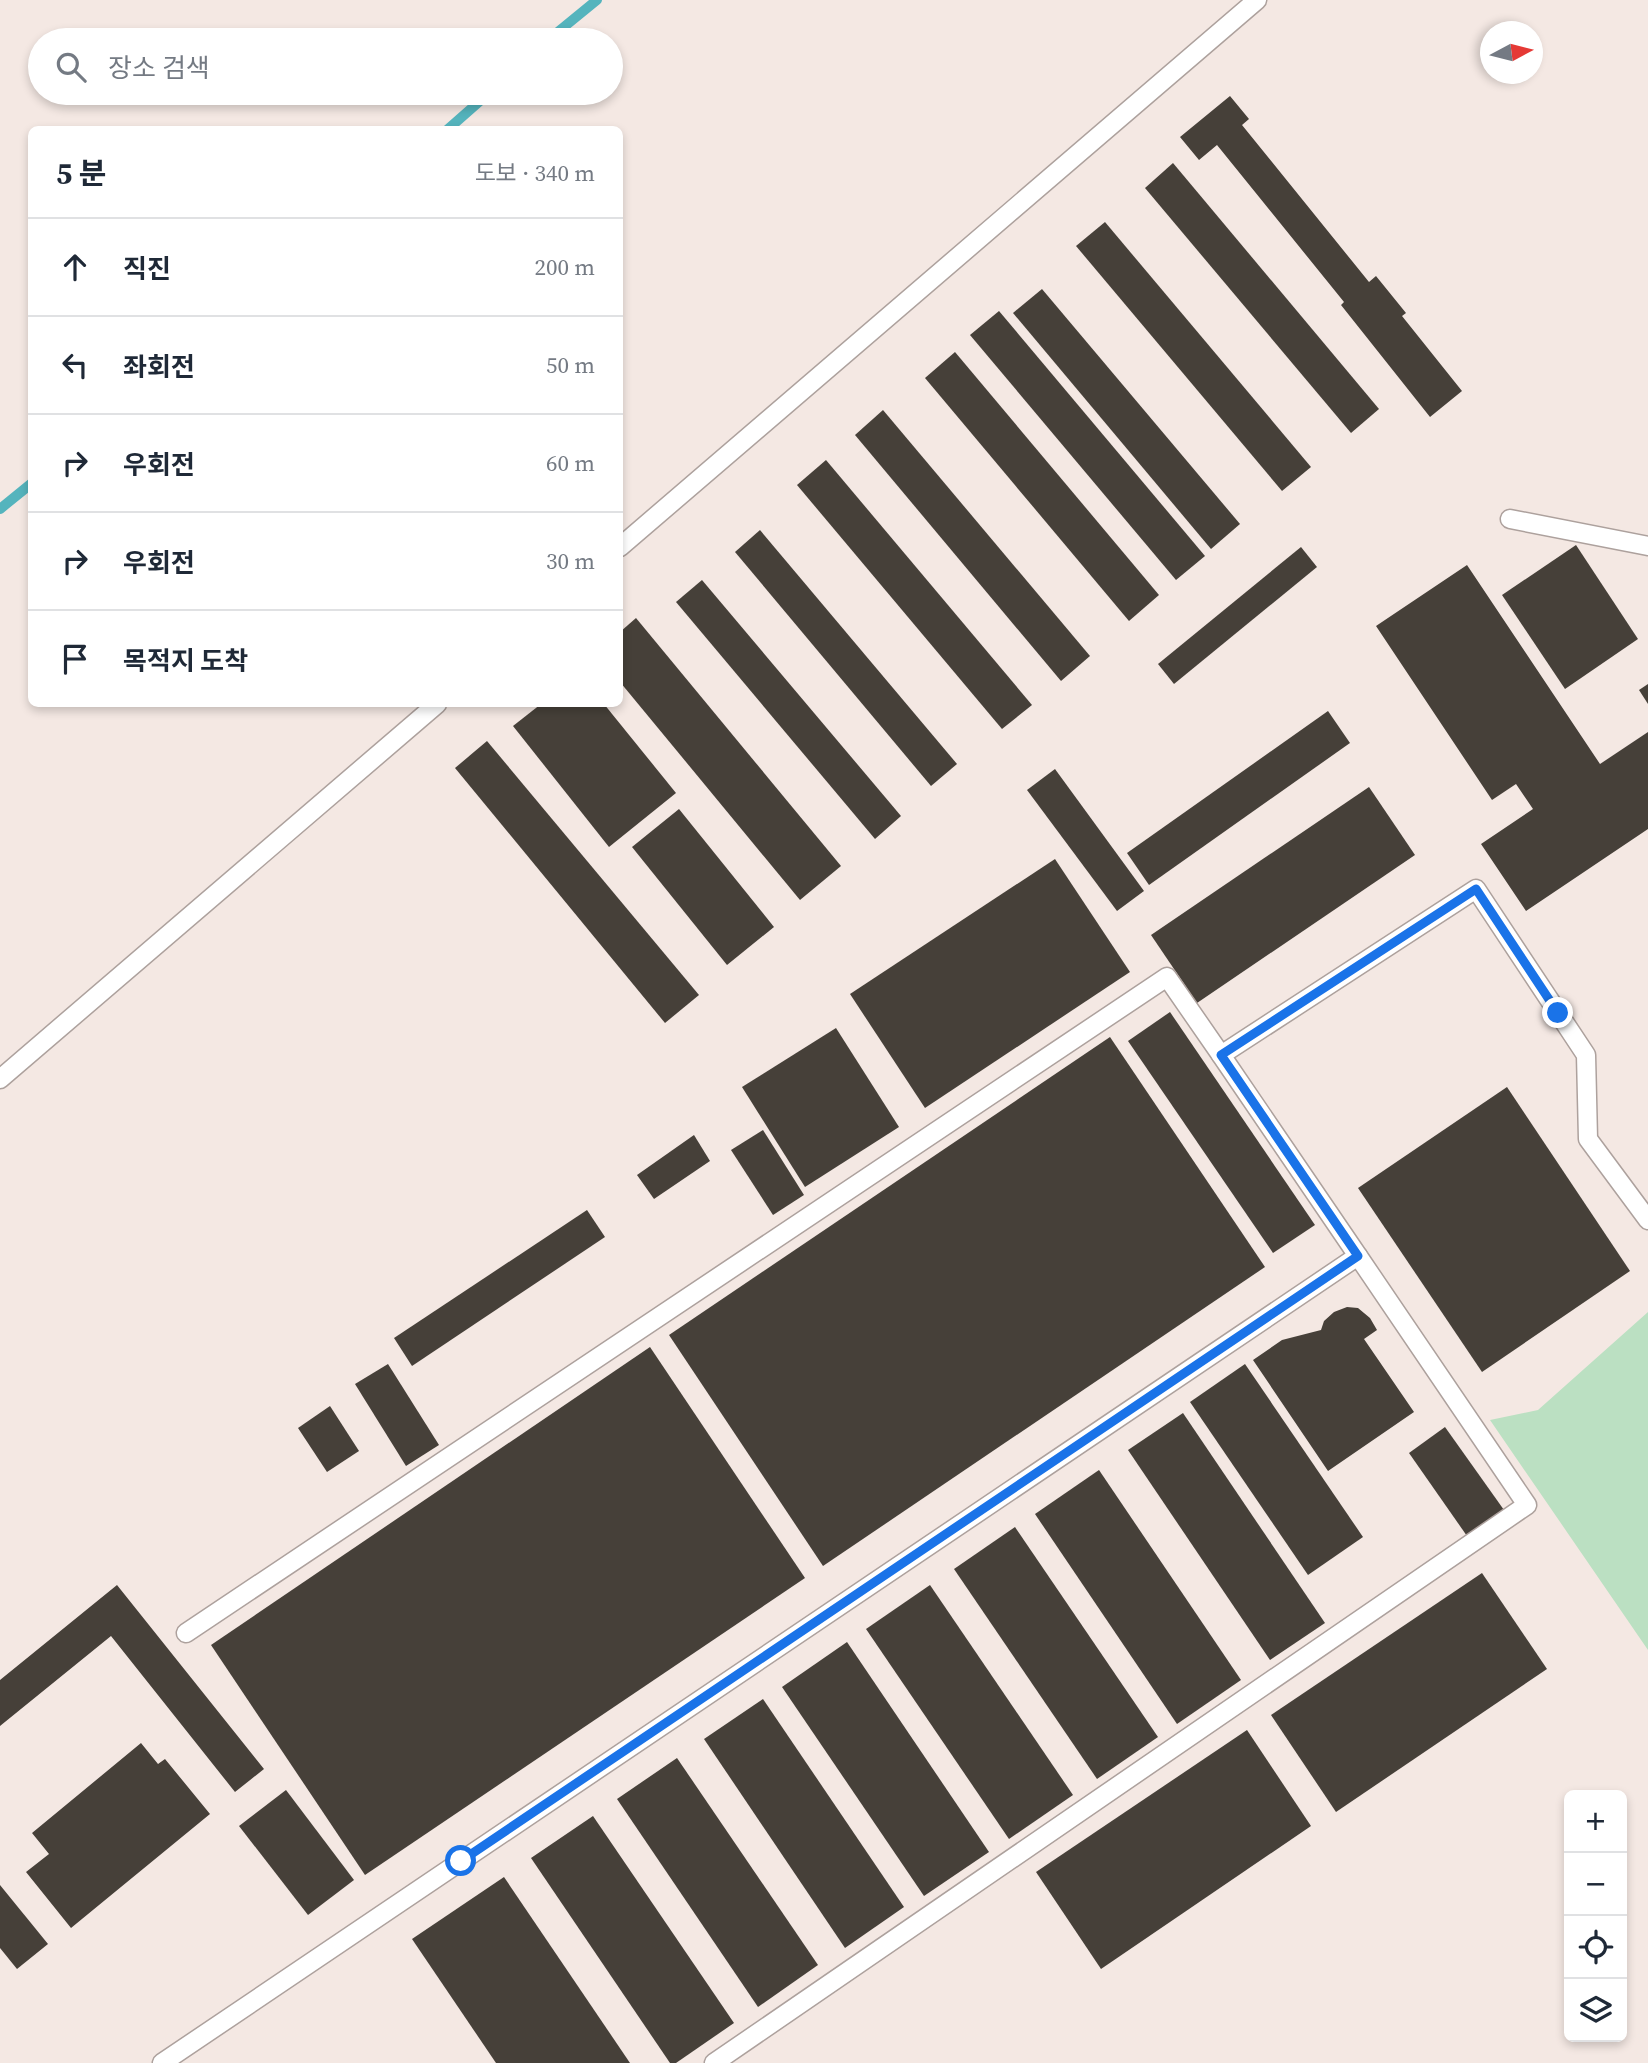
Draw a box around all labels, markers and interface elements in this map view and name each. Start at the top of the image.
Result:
north arrow [1480,21,1543,84]
search box [28,28,623,105]
icon: search [52,48,90,86]
text: 장소 검색 [108,50,210,86]
text: 5 분 [56,153,106,194]
text: 도보 · 340 m [474,157,595,189]
icon: ahead [56,248,94,286]
text: 직진 [123,251,171,287]
text: 200 m [534,251,595,283]
icon: left [56,346,94,384]
text: 좌회전 [123,349,195,385]
text: 50 m [546,349,595,381]
icon: right [56,444,94,482]
text: 우회전 [123,447,195,483]
text: 60 m [546,447,595,479]
icon: right [56,542,94,580]
text: 우회전 [123,545,195,581]
text: 30 m [546,545,595,577]
icon: arrive [56,640,94,678]
text: 목적지 도착 [123,643,248,679]
route end [1542,997,1573,1028]
map controls [1564,1790,1627,2042]
button: + [1564,1790,1627,1853]
route start [445,1845,476,1876]
button: − [1564,1853,1627,1916]
button: locate [1564,1916,1627,1979]
button: layers [1564,1979,1627,2042]

